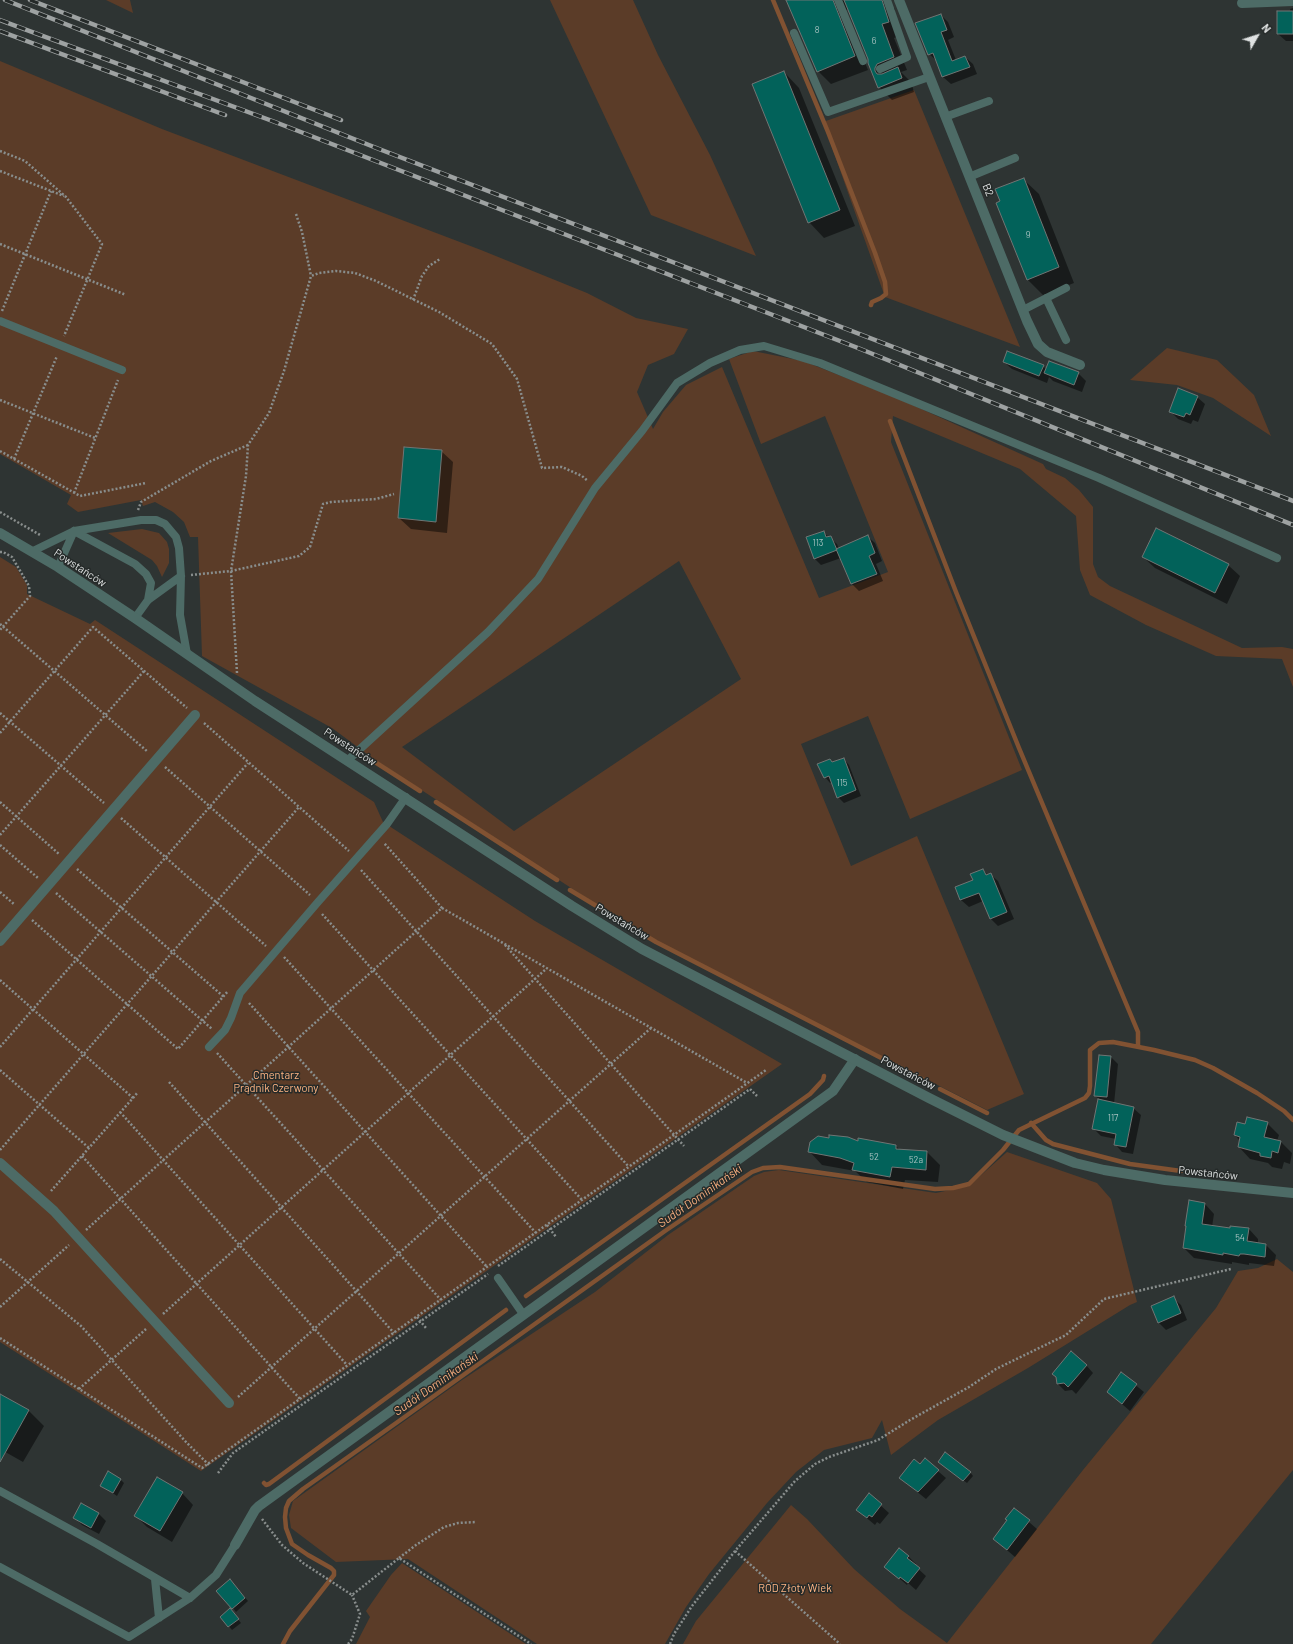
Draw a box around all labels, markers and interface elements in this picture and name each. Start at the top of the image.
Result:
north arrow [1237,16,1277,56]
text: N [1259,21,1274,35]
house number: 8 [815,25,819,35]
house number: 6 [872,36,876,46]
street label: B2 [979,182,997,198]
house number: 9 [1026,230,1030,240]
house number: 113 [813,538,823,548]
street label: Powstańców [51,546,109,590]
street label: Powstańców [321,725,379,769]
house number: 115 [837,778,847,788]
street label: Powstańców [593,901,651,943]
street label: Powstańców [879,1053,937,1093]
park label: Cmentarz Prądnik Czerwony [234,1068,318,1094]
house number: 117 [1108,1113,1118,1123]
house number: 52 [869,1152,879,1162]
house number: 52a [909,1155,923,1165]
water label: Sudół Dominikański [655,1161,745,1231]
street label: Powstańców [1178,1163,1238,1183]
house number: 54 [1235,1233,1245,1243]
water label: Sudół Dominikański [391,1349,481,1419]
park label: ROD Złoty Wiek [758,1581,832,1595]

